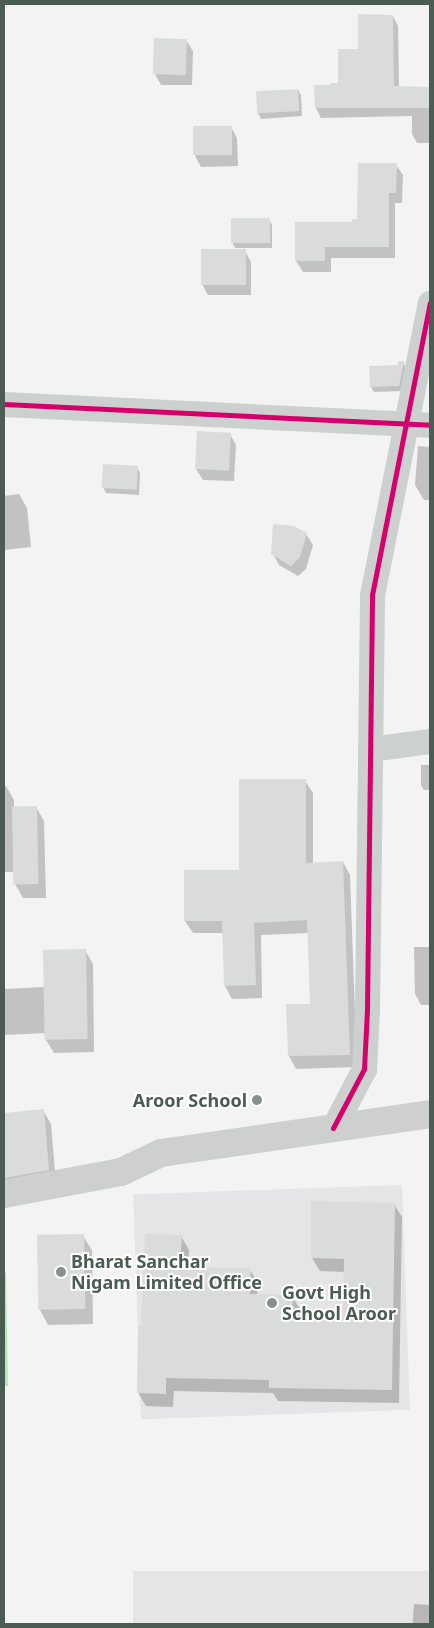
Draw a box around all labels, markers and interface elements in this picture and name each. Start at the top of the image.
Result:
place label: Aroor School [133,1089,247,1111]
marker: Aroor School [251,1094,263,1106]
place label: Bharat Sanchar Nigam Limited Office [71,1251,262,1294]
marker: Bharat Sanchar Nigam Limited Office [55,1266,67,1278]
place label: Govt High School Aroor [282,1282,396,1325]
marker: Govt High School Aroor [266,1297,278,1309]

